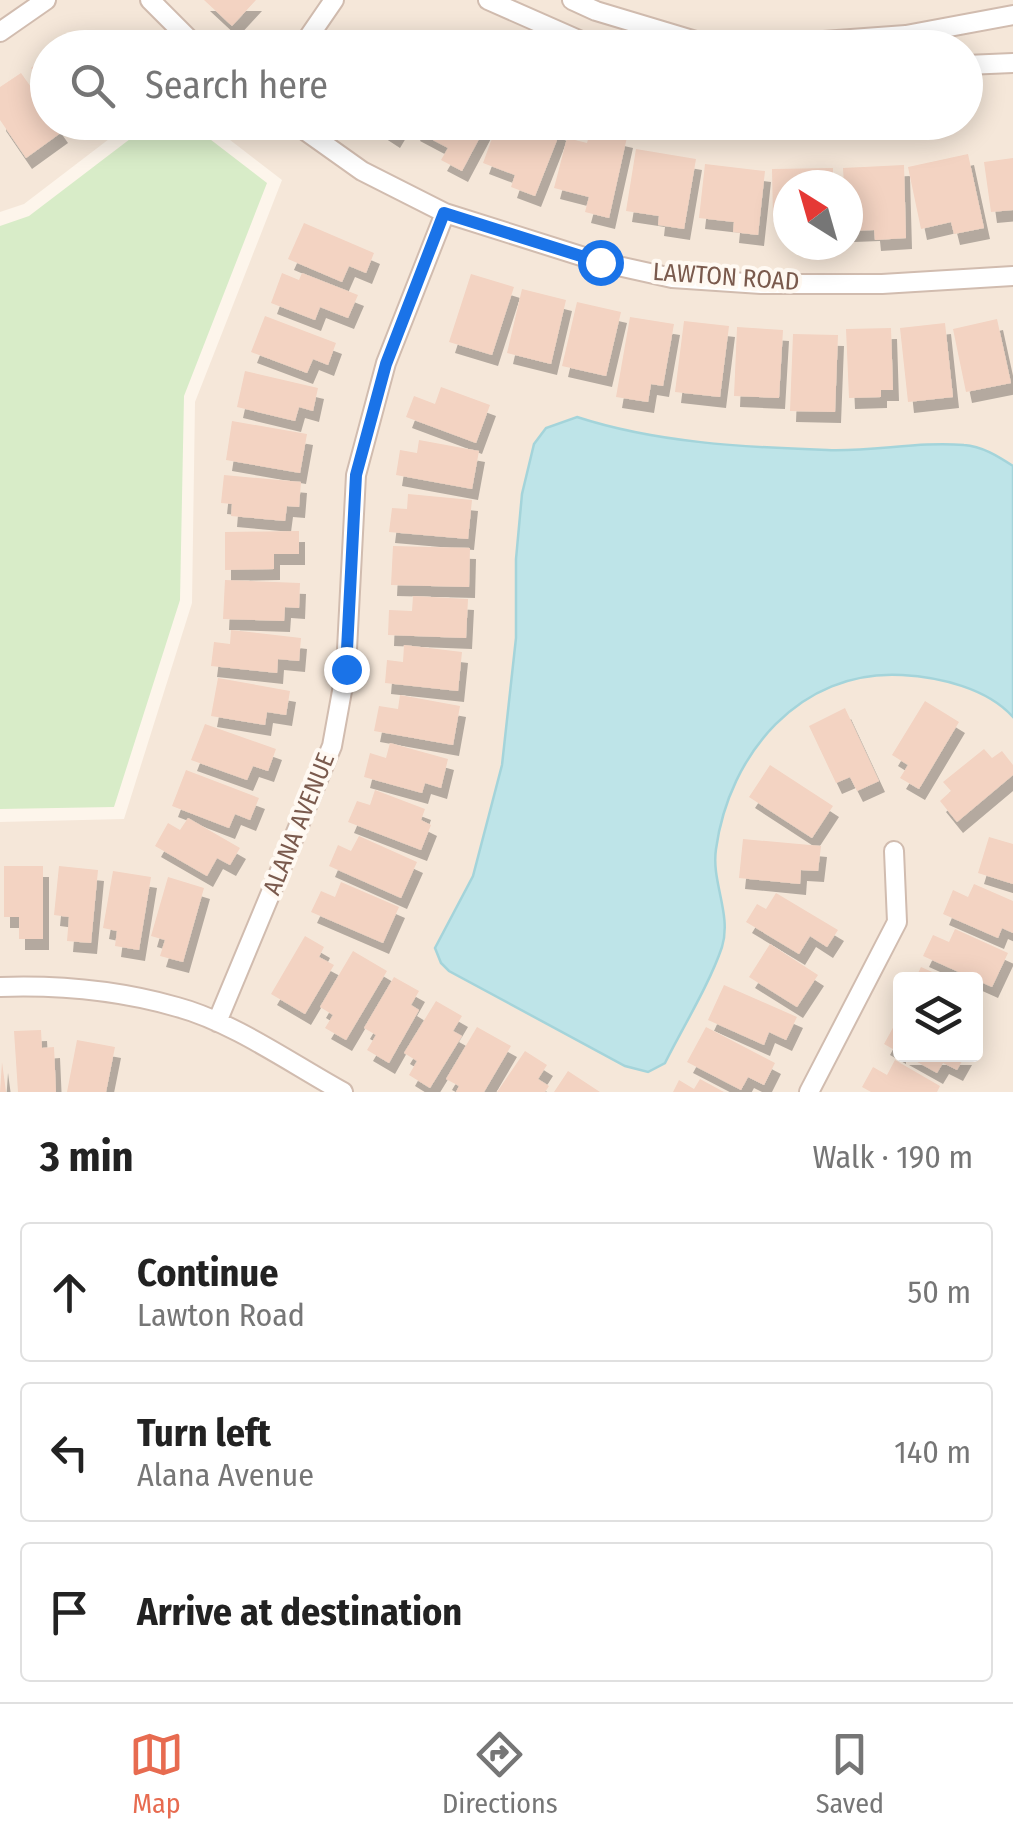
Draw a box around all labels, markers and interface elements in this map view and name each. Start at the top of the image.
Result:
search box [30,30,983,140]
icon: search [65,58,120,113]
text: Search here [145,62,328,108]
north arrow [773,170,863,260]
route start [578,240,624,286]
street label: LAWTON ROAD [652,257,800,297]
route end [324,647,370,693]
street label: ALANA AVENUE [257,749,341,899]
map controls [893,972,983,1062]
button: layers [893,972,983,1062]
text: 3 min [40,1132,134,1182]
text: Walk · 190 m [813,1138,973,1176]
text: Continue [137,1250,278,1296]
icon: ahead [42,1265,97,1320]
text: 50 m [908,1273,971,1311]
text: Lawton Road [137,1296,305,1334]
text: Turn left [137,1410,271,1456]
icon: left [42,1425,97,1480]
text: 140 m [894,1433,971,1471]
text: Alana Avenue [137,1456,314,1494]
icon: arrive [42,1585,97,1640]
text: Arrive at destination [137,1589,462,1635]
tab: Map [129,1727,184,1820]
tab: Directions [442,1727,558,1820]
tab: Saved [816,1727,884,1820]

